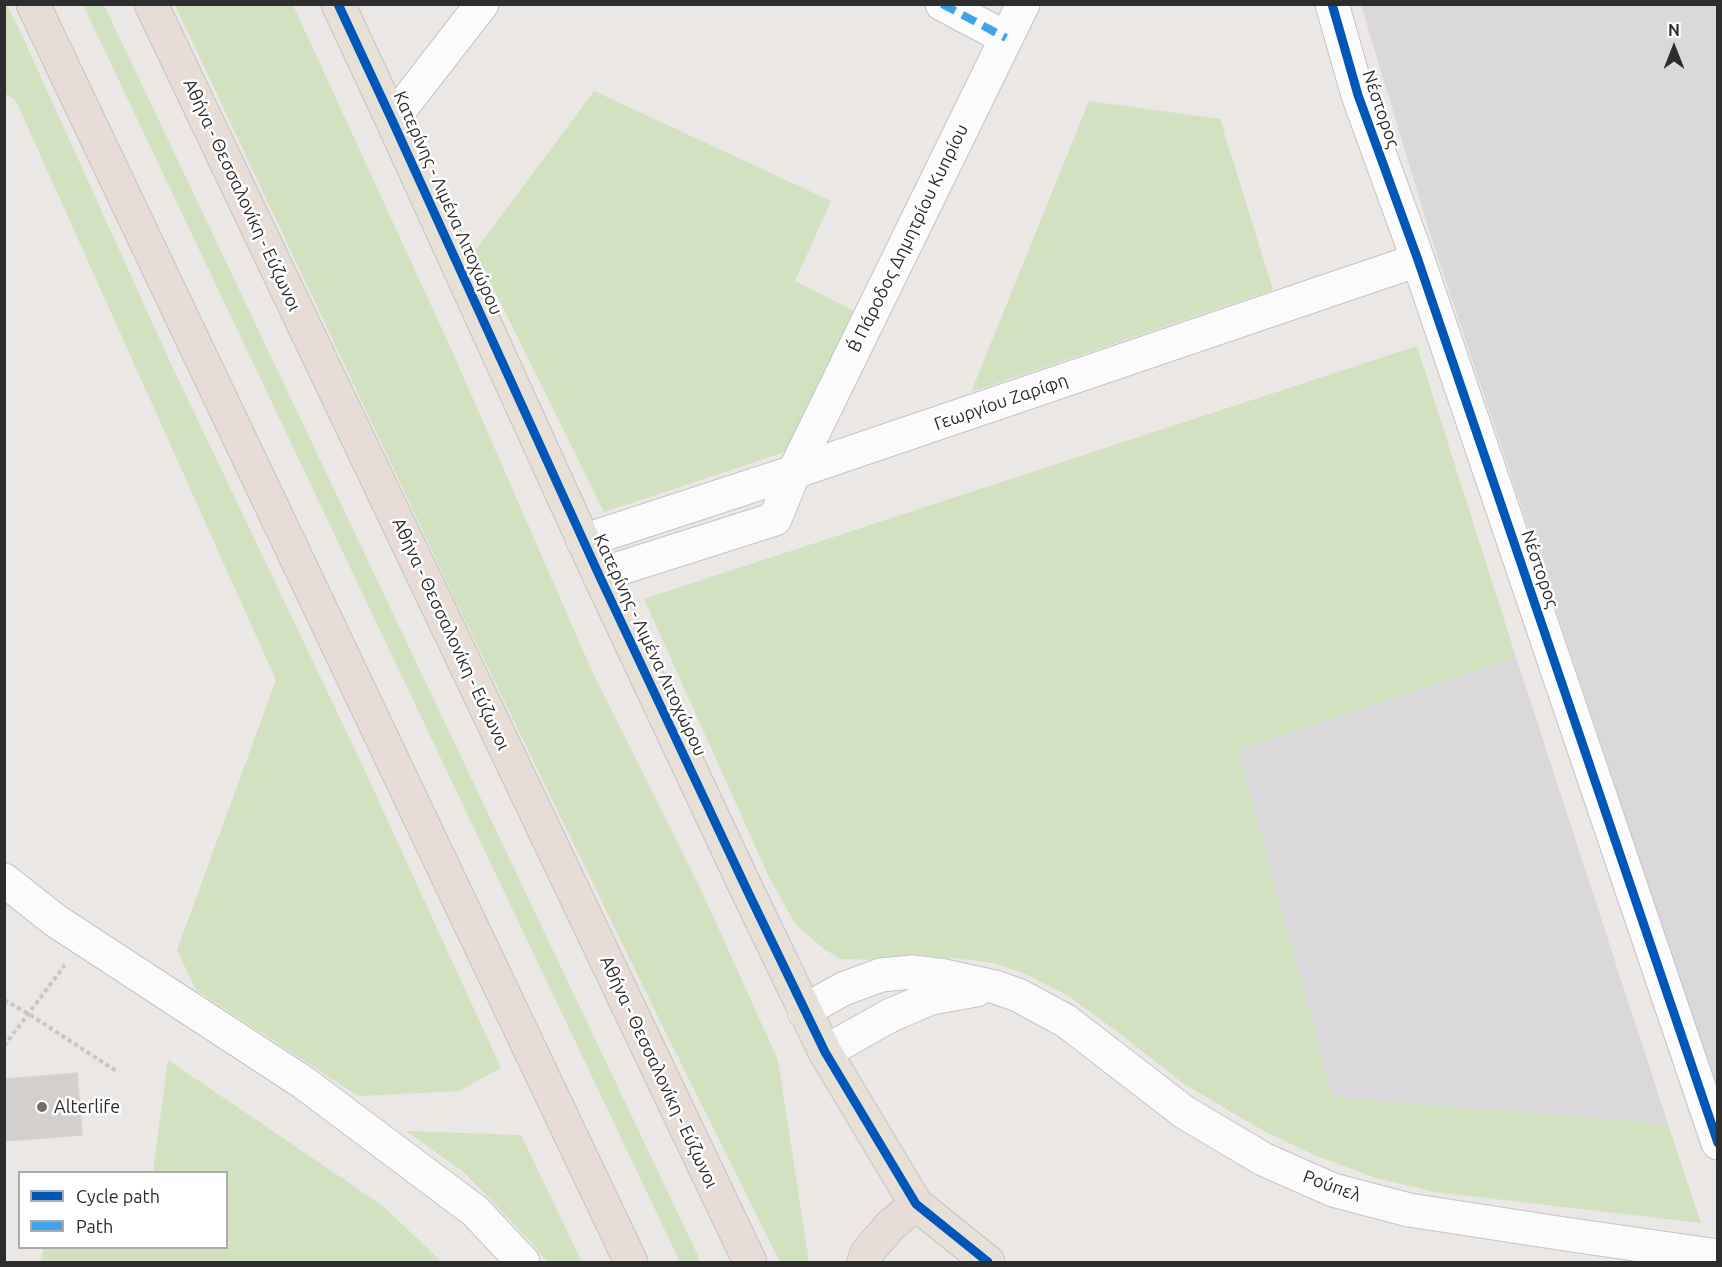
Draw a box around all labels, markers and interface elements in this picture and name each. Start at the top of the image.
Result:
north arrow [1644,18,1704,78]
text: N [1668,21,1680,39]
street label: Νέστορος [1358,67,1404,151]
street label: Αθήνα - Θεσσαλονίκη - Εύζωνοι [179,75,305,315]
street label: Κατερίνης - Λιμένα Λιτοχώρου [389,88,507,318]
street label: Β΄ Πάροδος Δημητρίου Κυπρίου [843,120,973,356]
street label: Γεωργίου Ζαρίφη [931,369,1071,435]
street label: Αθήνα - Θεσσαλονίκη - Εύζωνοι [388,514,514,754]
street label: Νέστορος [1517,527,1563,611]
street label: Κατερίνης - Λιμένα Λιτοχώρου [589,530,711,760]
street label: Αθήνα - Θεσσαλονίκη - Εύζωνοι [596,952,722,1192]
place label: Alterlife [54,1096,120,1118]
marker: Alterlife [35,1100,49,1114]
street label: Ρούπελ [1300,1166,1364,1206]
legend [18,1171,228,1249]
text: Cycle path [76,1186,160,1206]
text: Path [76,1216,113,1236]

